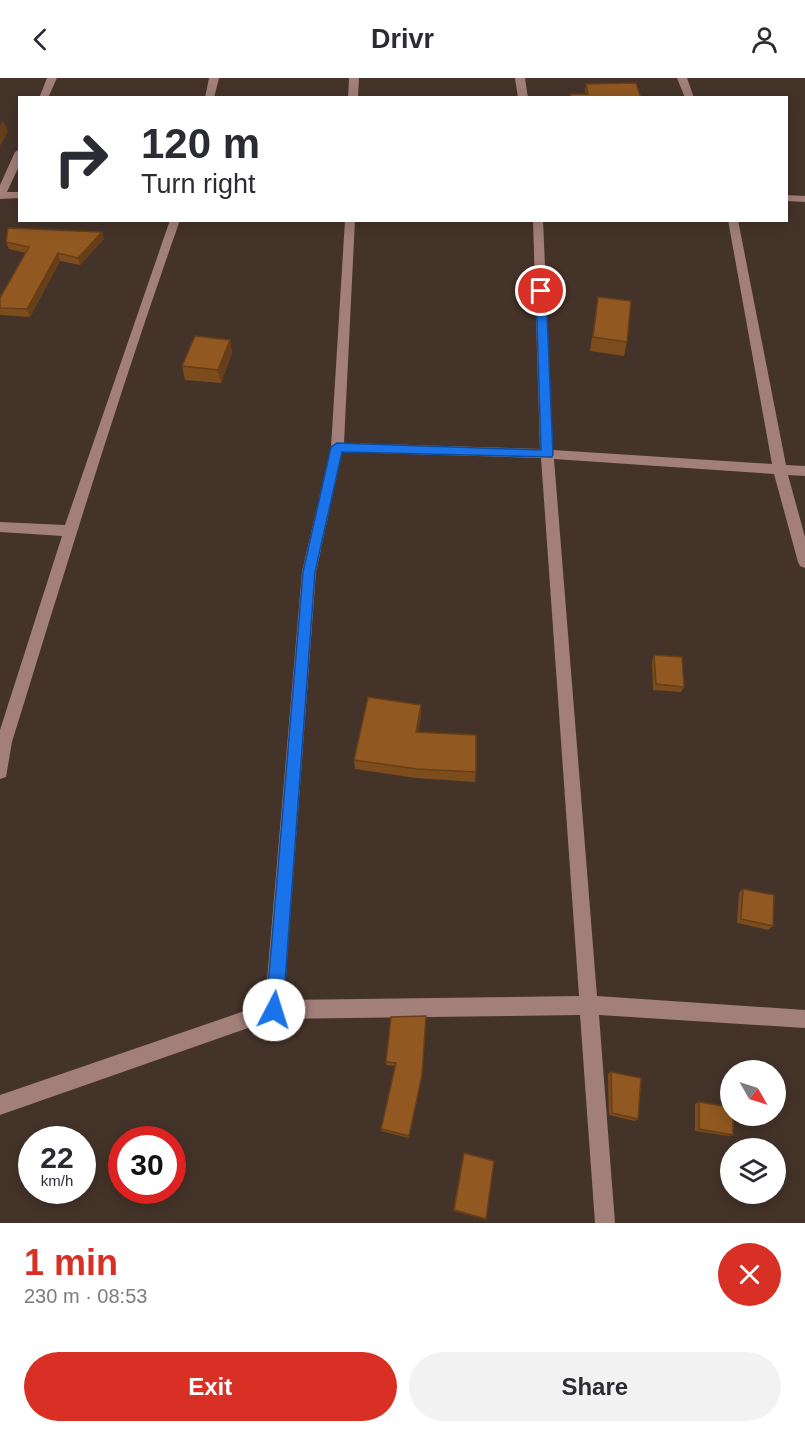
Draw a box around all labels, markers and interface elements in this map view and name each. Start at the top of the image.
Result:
icon: back [24,23,57,56]
icon: person [748,23,781,56]
text: Drivr [371,24,434,54]
icon: right [42,120,120,198]
text: 120 m [141,120,260,167]
text: Turn right [141,169,256,199]
pin [515,265,566,316]
icon: arrive [524,274,557,307]
position arrow [242,978,306,1042]
north arrow [720,1060,786,1126]
map controls [720,1060,786,1204]
speed limit sign: 30 [108,1126,186,1204]
button: layers [720,1138,786,1204]
text: 22 [40,1141,74,1174]
text: km/h [41,1172,73,1189]
text: 1 min [24,1242,118,1283]
button: close [718,1243,781,1306]
text: 230 m · 08:53 [24,1285,147,1307]
button: Exit [24,1352,397,1421]
button: Share [409,1352,781,1421]

